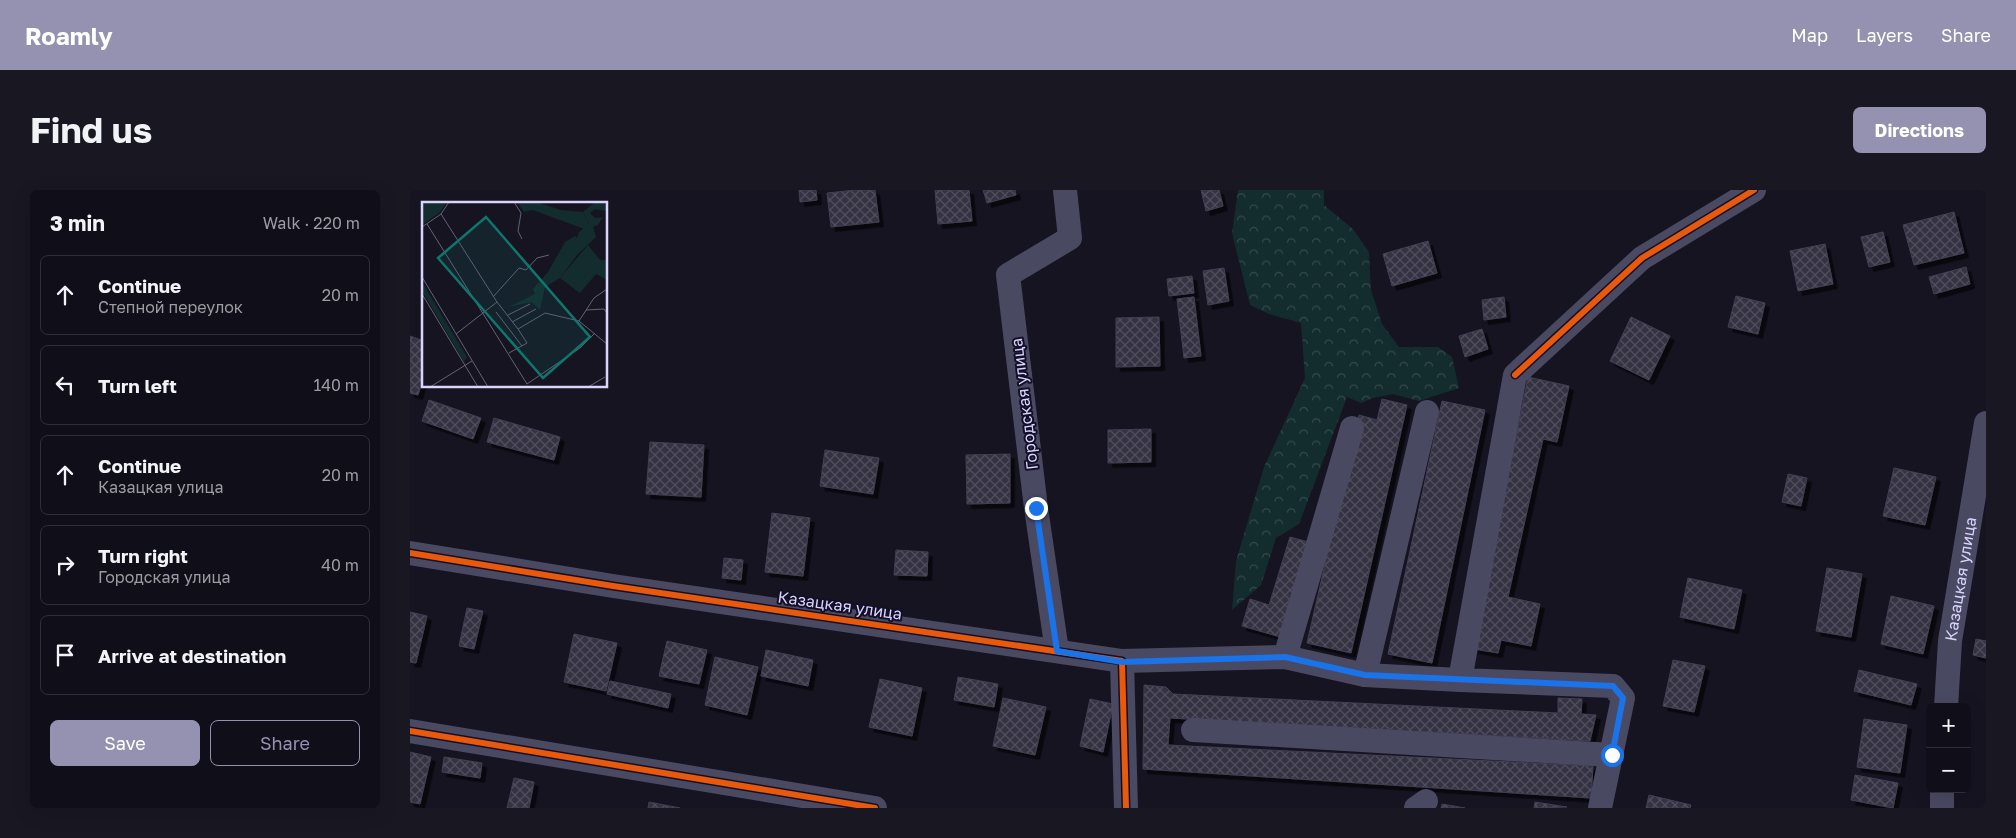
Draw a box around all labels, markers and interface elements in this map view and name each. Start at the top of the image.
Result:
text: Roamly [25,21,113,50]
text: Map [1791,24,1828,46]
text: Layers [1856,24,1913,46]
text: Share [1941,24,1991,46]
button: Directions [1853,107,1986,153]
text: Find us [30,109,152,151]
inset map [422,202,608,388]
text: 3 min [50,210,105,236]
text: Walk · 220 m [263,213,360,233]
text: Continue [98,274,181,297]
icon: ahead [51,281,79,309]
text: 20 m [322,285,359,305]
text: Степной переулок [98,297,243,317]
street label: Городская улица [1006,337,1042,471]
icon: left [51,371,79,399]
text: Turn left [98,374,177,397]
text: 140 m [313,375,359,395]
text: Continue [98,454,181,477]
icon: ahead [51,461,79,489]
text: 20 m [322,465,359,485]
text: Казацкая улица [98,477,224,497]
route end [1025,497,1048,520]
street label: Казацкая улица [1940,515,1980,643]
text: Turn right [98,544,188,567]
icon: right [51,551,79,579]
text: 40 m [321,555,359,575]
text: Городская улица [98,567,231,587]
street label: Казацкая улица [776,586,904,624]
icon: arrive [51,641,79,669]
text: Arrive at destination [98,644,286,667]
map controls [1926,703,1971,793]
button: + [1926,703,1971,748]
button: Save [50,720,200,766]
button: Share [210,720,360,766]
route start [1601,744,1624,767]
button: − [1926,748,1971,793]

